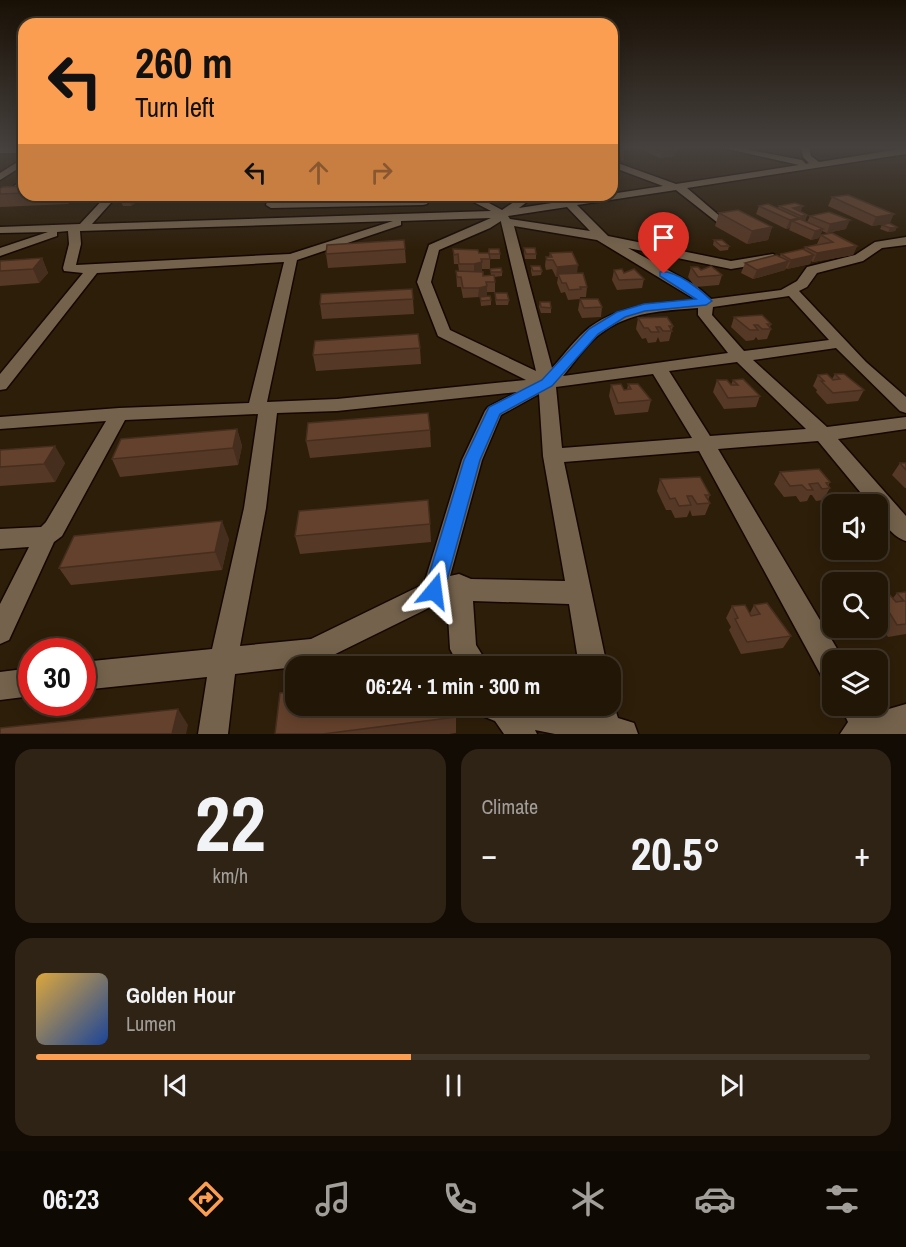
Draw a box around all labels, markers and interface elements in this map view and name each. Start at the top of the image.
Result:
text: 260 m [135,35,233,91]
icon: left [36,42,114,120]
text: Turn left [135,89,214,125]
icon: left [239,156,272,189]
icon: ahead [302,156,335,189]
icon: right [365,156,398,189]
pin [638,212,689,274]
icon: arrive [647,221,680,254]
map controls [822,494,888,716]
button: sound [822,494,888,560]
position arrow [402,559,466,623]
button: search [822,572,888,638]
speed limit sign: 30 [18,638,96,716]
button: layers [822,650,888,716]
text: 06:24 · 1 min · 300 m [366,671,540,701]
text: 22 [195,770,266,875]
text: Climate [482,793,538,820]
text: 20.5° [631,823,721,884]
text: − [482,832,497,876]
text: + [854,832,870,876]
text: km/h [212,862,248,889]
text: Golden Hour [126,980,235,1010]
text: Lumen [126,1010,176,1037]
icon: previous [159,1069,192,1102]
icon: pause [437,1069,470,1102]
icon: next [715,1069,748,1102]
icon: directions [185,1178,227,1220]
icon: music [312,1178,354,1220]
icon: phone [439,1178,481,1220]
icon: climate [567,1178,609,1220]
icon: car [694,1178,736,1220]
icon: filters [821,1178,863,1220]
text: 06:23 [43,1181,99,1217]

